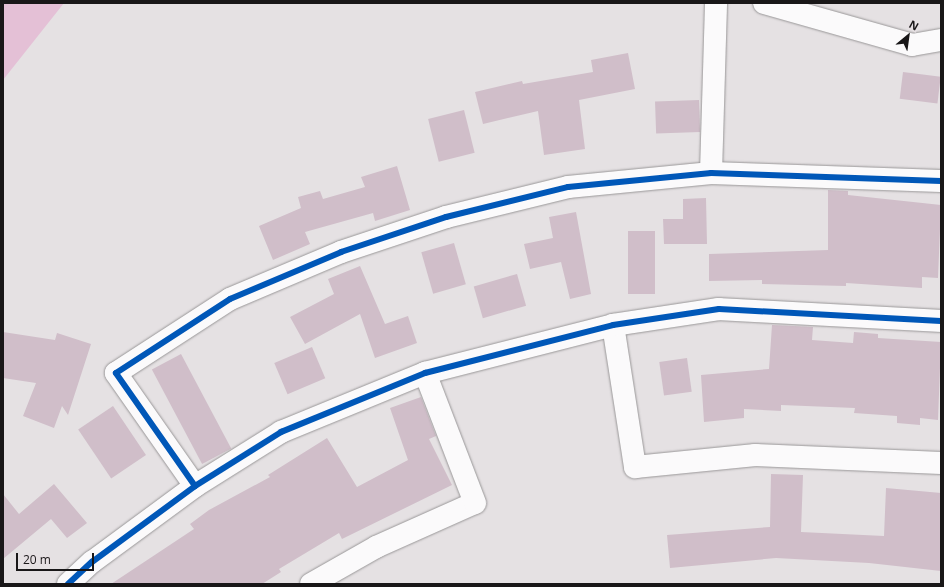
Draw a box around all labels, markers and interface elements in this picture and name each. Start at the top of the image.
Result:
north arrow [888,16,928,56]
text: N [907,16,922,34]
scale bar [18,545,96,571]
text: 20 m [23,551,51,568]

